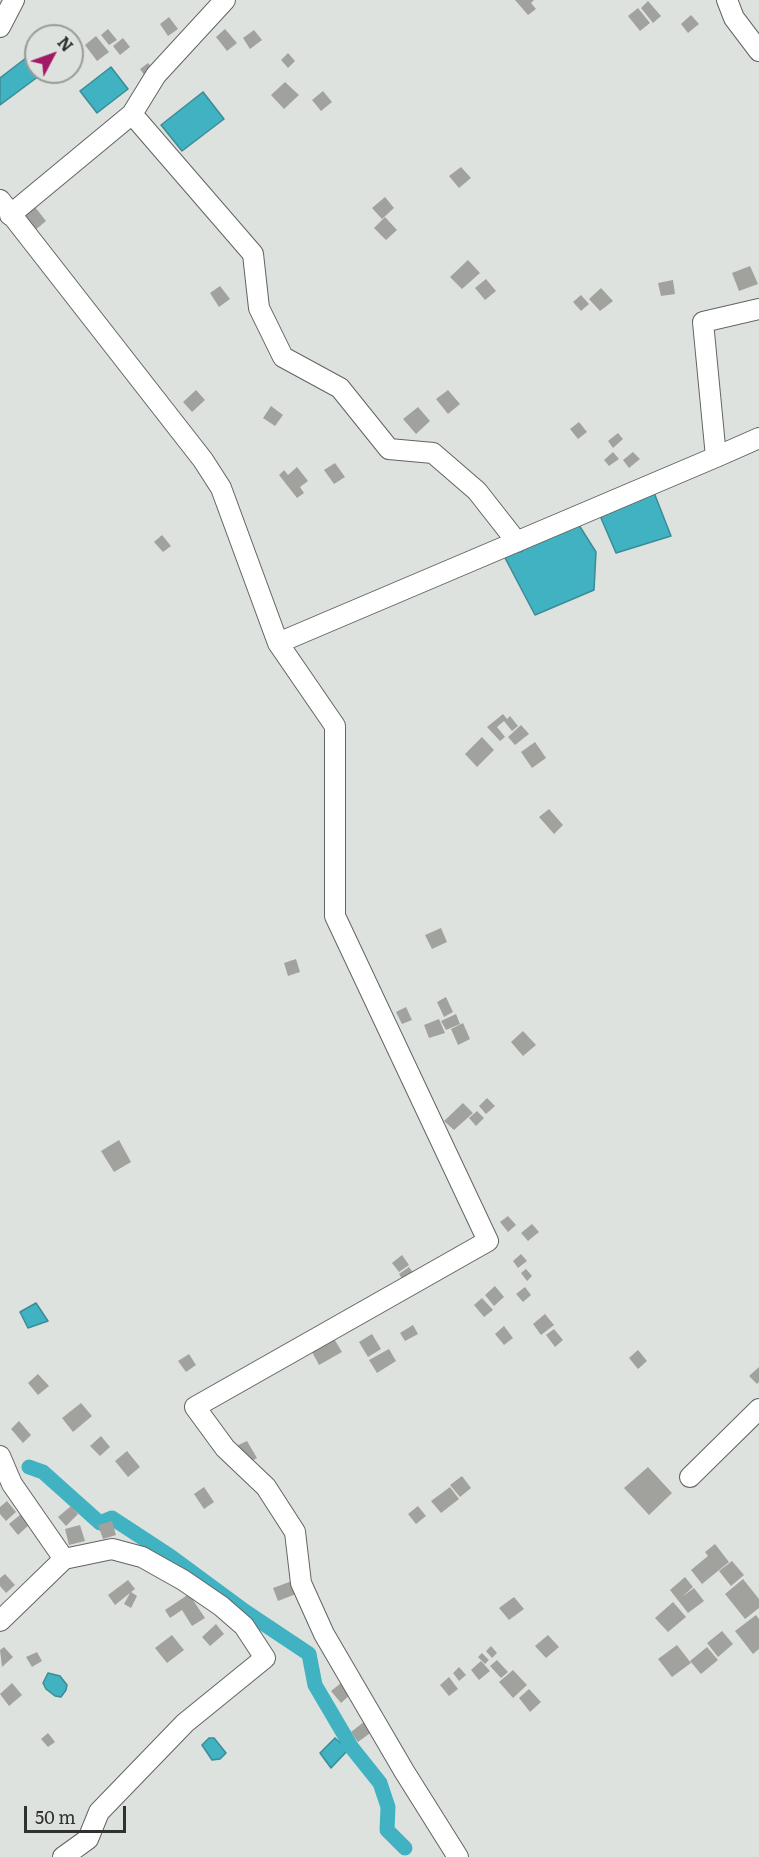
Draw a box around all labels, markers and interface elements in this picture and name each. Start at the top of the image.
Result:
north arrow [24,24,84,84]
text: N [53,31,80,56]
scale bar [27,1794,129,1832]
text: 50 m [35,1803,76,1830]

